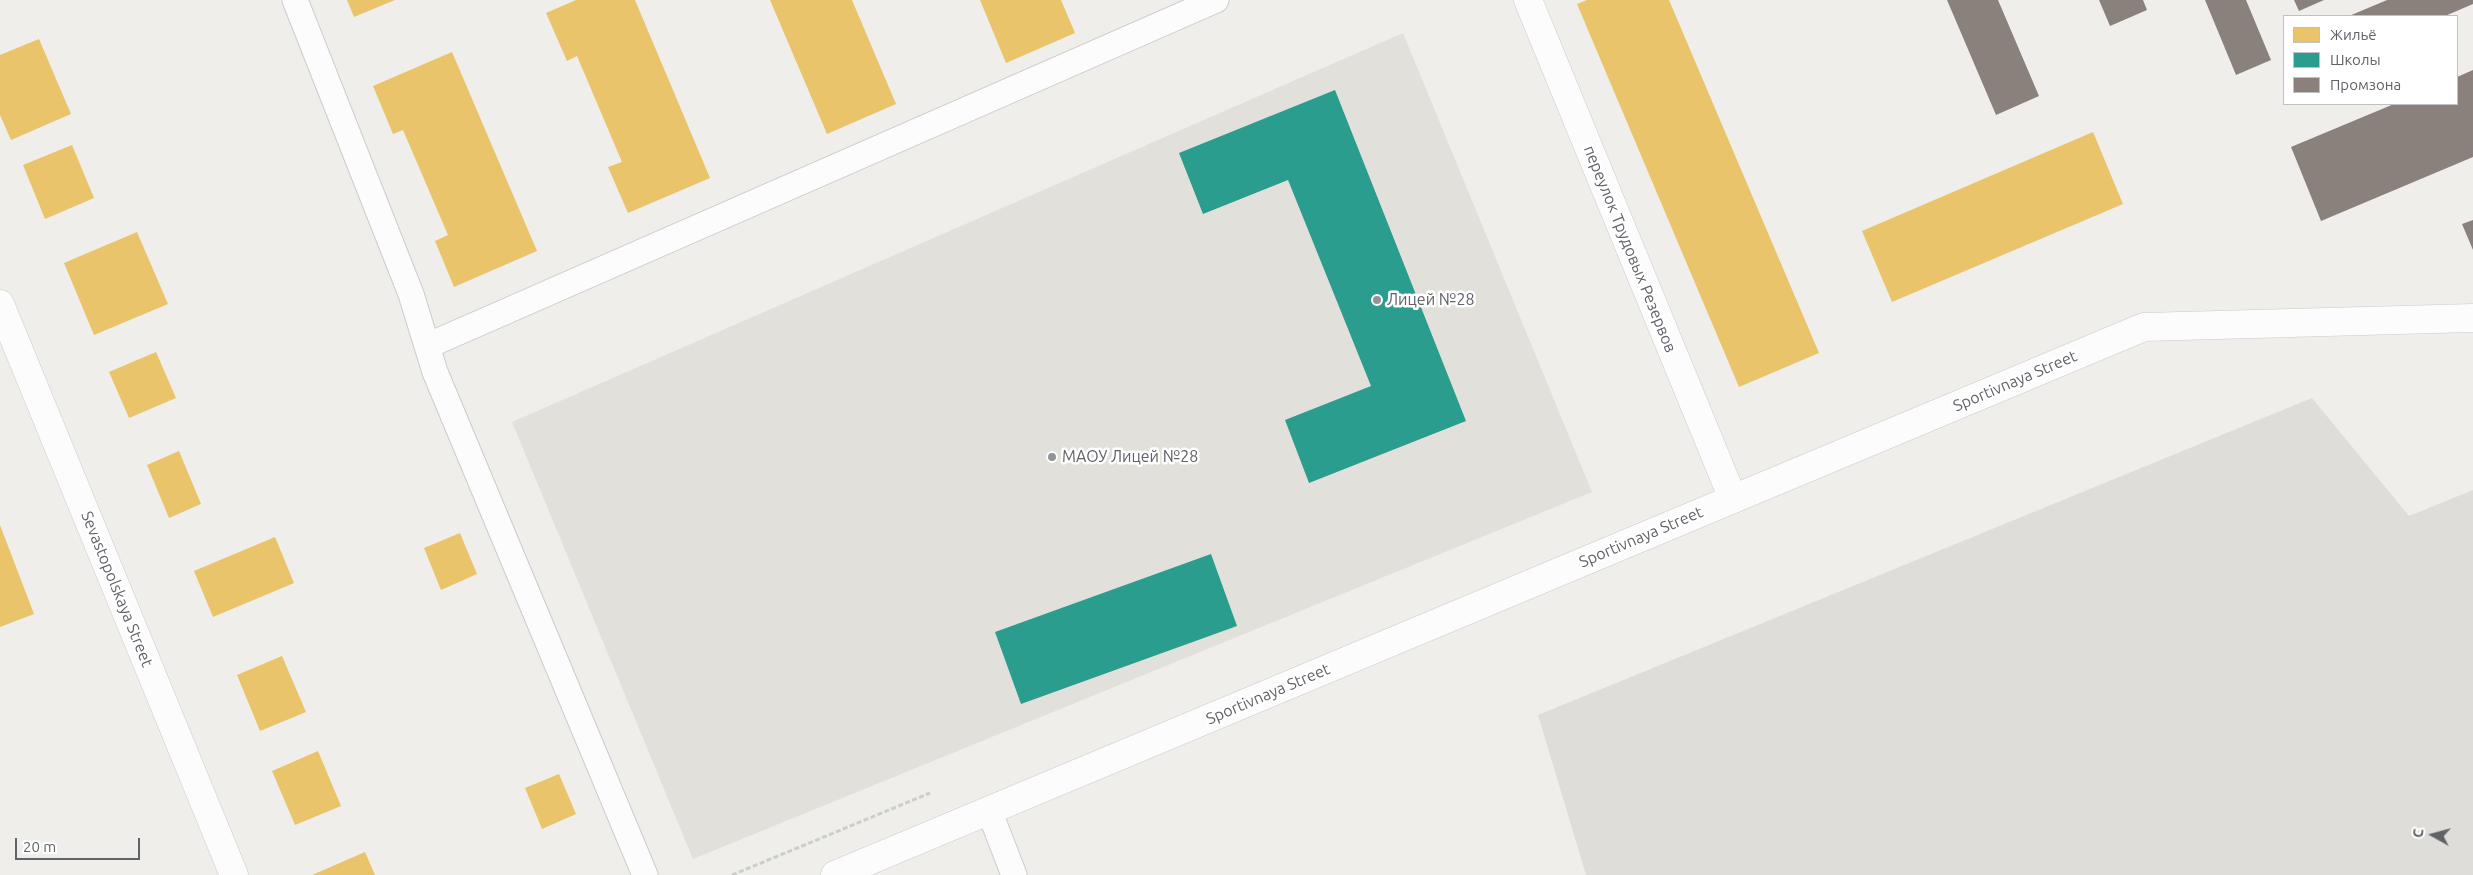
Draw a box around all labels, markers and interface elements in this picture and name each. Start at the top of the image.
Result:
legend [2283,15,2458,105]
text: Жильё [2330,26,2377,43]
text: Школы [2330,51,2381,68]
text: Промзона [2330,76,2401,93]
street label: переулок Трудовых Резервов [1580,143,1680,355]
place label: Лицей №28 [1387,290,1474,310]
marker: Лицей №28 [1371,294,1383,306]
street label: Sportivnaya Street [1950,346,2080,416]
place label: МАОУ Лицей №28 [1062,447,1198,467]
marker: МАОУ Лицей №28 [1046,451,1058,463]
street label: Sportivnaya Street [1576,502,1706,572]
street label: Sevastopolskaya Street [77,508,157,670]
street label: Sportivnaya Street [1203,659,1333,729]
north arrow [2408,810,2458,860]
scale bar [18,828,142,860]
text: С [2410,828,2427,839]
text: 20 m [23,838,56,855]

